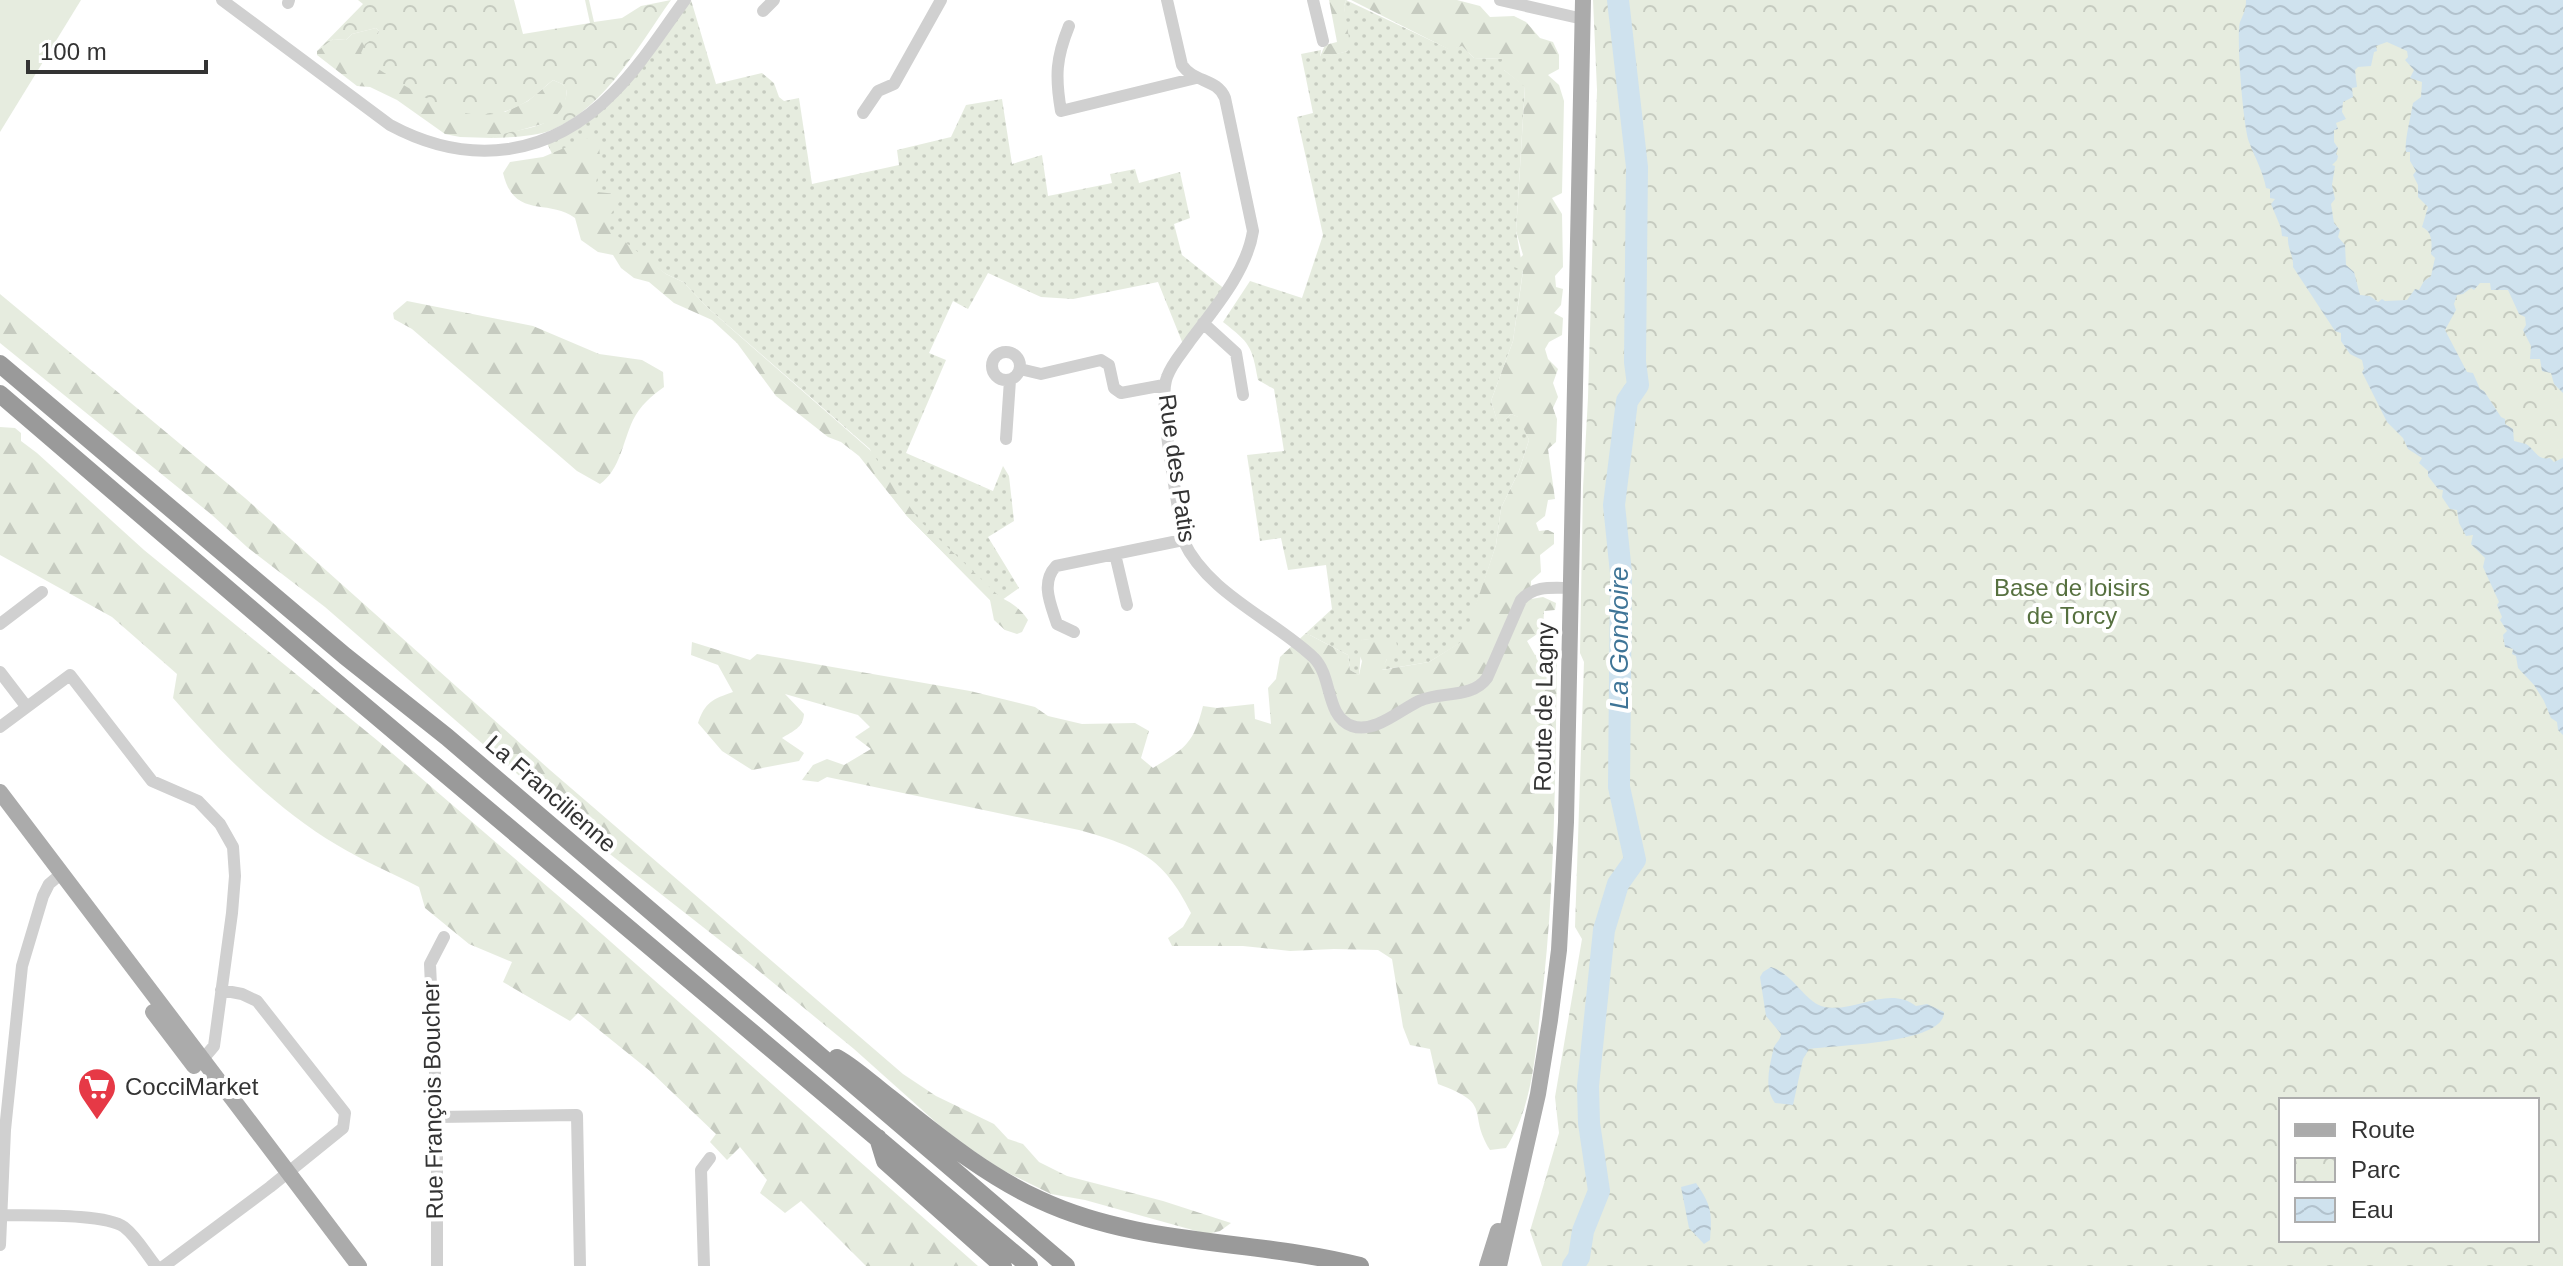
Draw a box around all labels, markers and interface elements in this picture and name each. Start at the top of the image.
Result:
scale bar [28,24,206,74]
text: 100 m [40,38,107,65]
street label: Rue des Patis [1154,392,1201,544]
water label: La Gondoire [1604,566,1634,710]
park label: Base de loisirs de Torcy [1994,574,2150,629]
street label: Route de Lagny [1529,622,1558,792]
street label: La Francilienne [481,730,622,858]
street label: Rue François Boucher [417,980,448,1220]
supermarket icon: CocciMarket [76,1066,118,1121]
place label: CocciMarket [125,1073,259,1100]
legend [2279,1098,2539,1242]
text: Route [2351,1116,2415,1143]
text: Parc [2351,1156,2400,1183]
text: Eau [2351,1196,2394,1223]

